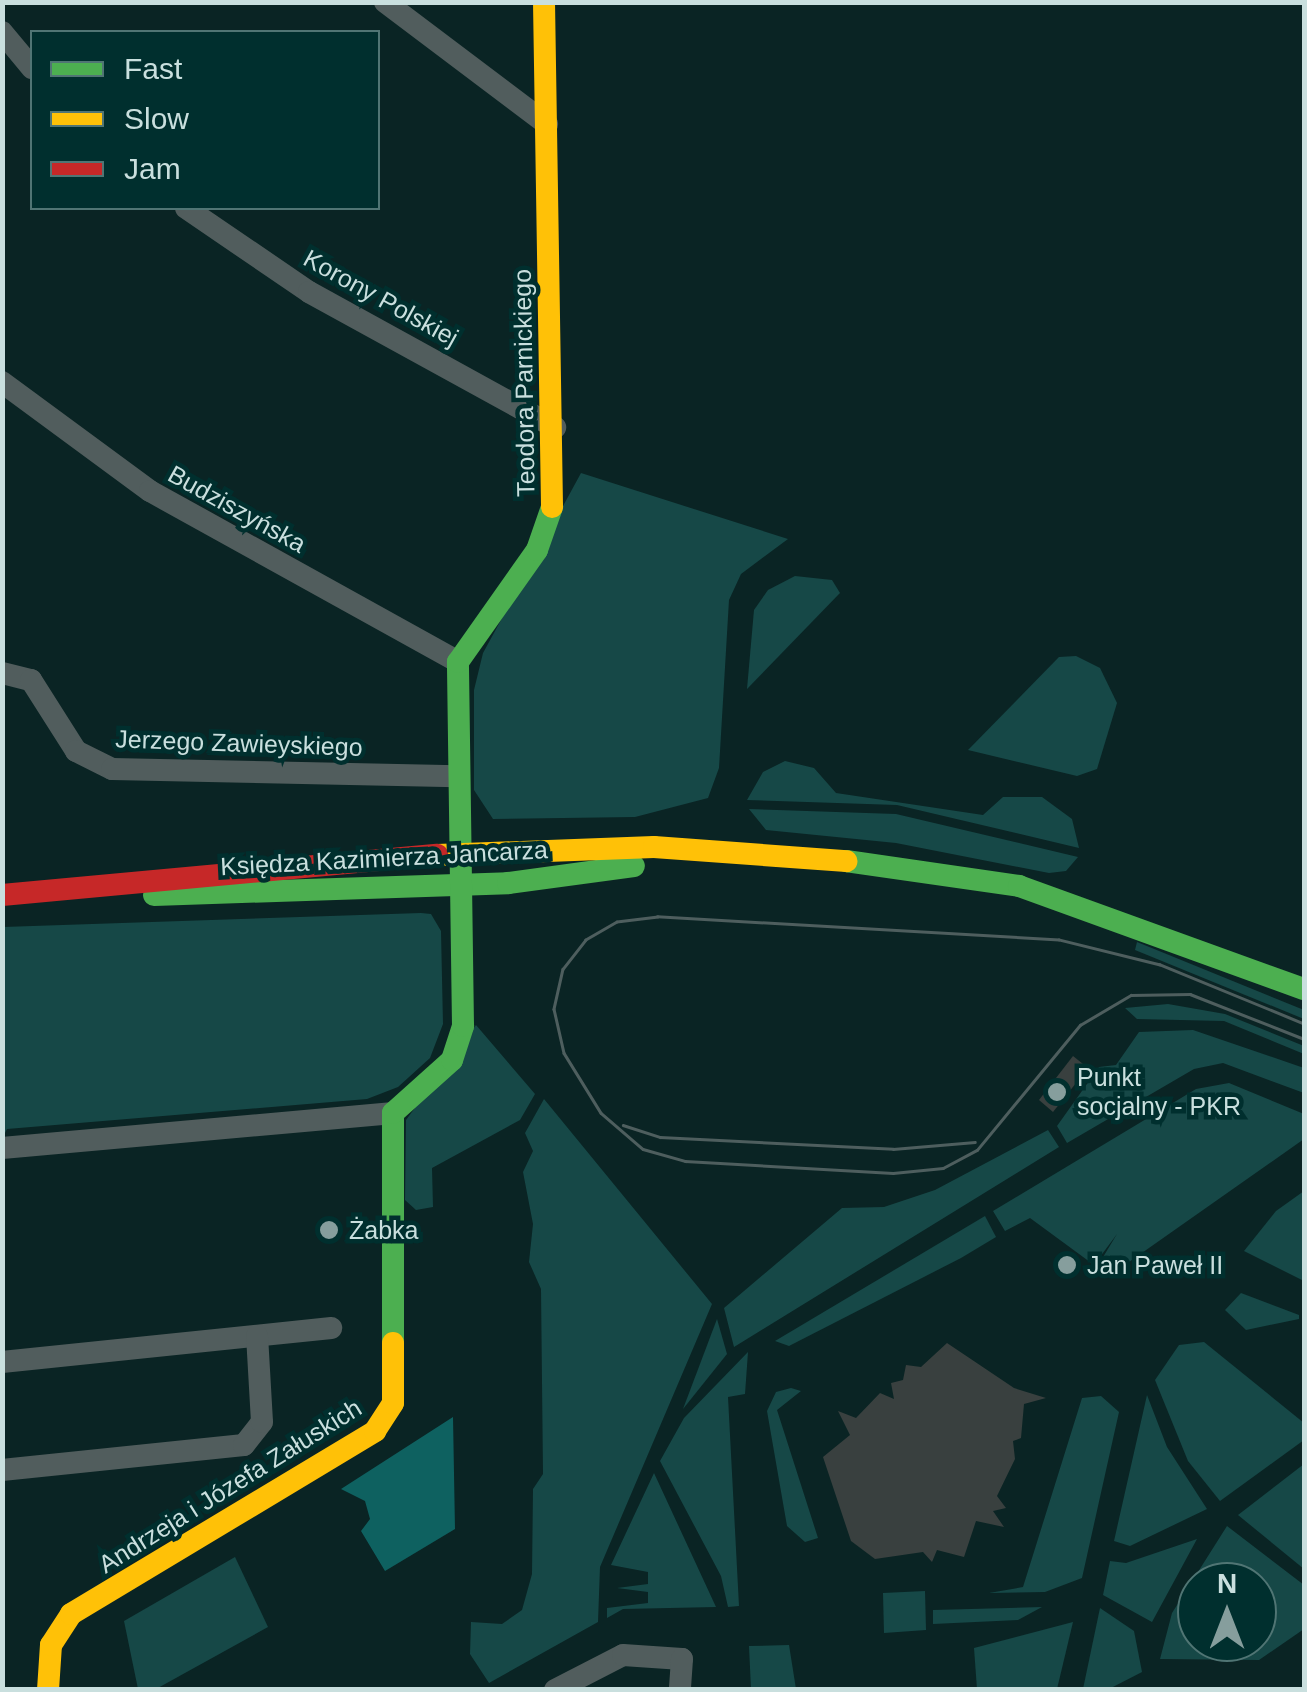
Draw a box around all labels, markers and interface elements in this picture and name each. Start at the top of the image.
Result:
legend [30,30,380,210]
text: Fast [124,52,182,85]
text: Slow [124,102,189,135]
text: Jam [124,152,181,185]
street label: Korony Polskiej [298,243,464,353]
street label: Teodora Parnickiego [507,269,541,497]
street label: Budziszyńska [163,459,311,559]
street label: Jerzego Zawieyskiego [115,724,363,762]
street label: Księdza Kazimierza Jancarza [219,834,549,882]
place label: Punkt socjalny - PKR [1077,1063,1241,1122]
marker: Punkt socjalny - PKR [1046,1081,1068,1103]
place label: Żabka [349,1215,418,1245]
marker: Żabka [318,1219,340,1241]
place label: Jan Paweł II [1087,1250,1223,1280]
marker: Jan Paweł II [1056,1254,1078,1276]
street label: Andrzeja i Józefa Załuskich [93,1393,367,1579]
north arrow [1177,1562,1277,1662]
text: N [1217,1568,1237,1599]

